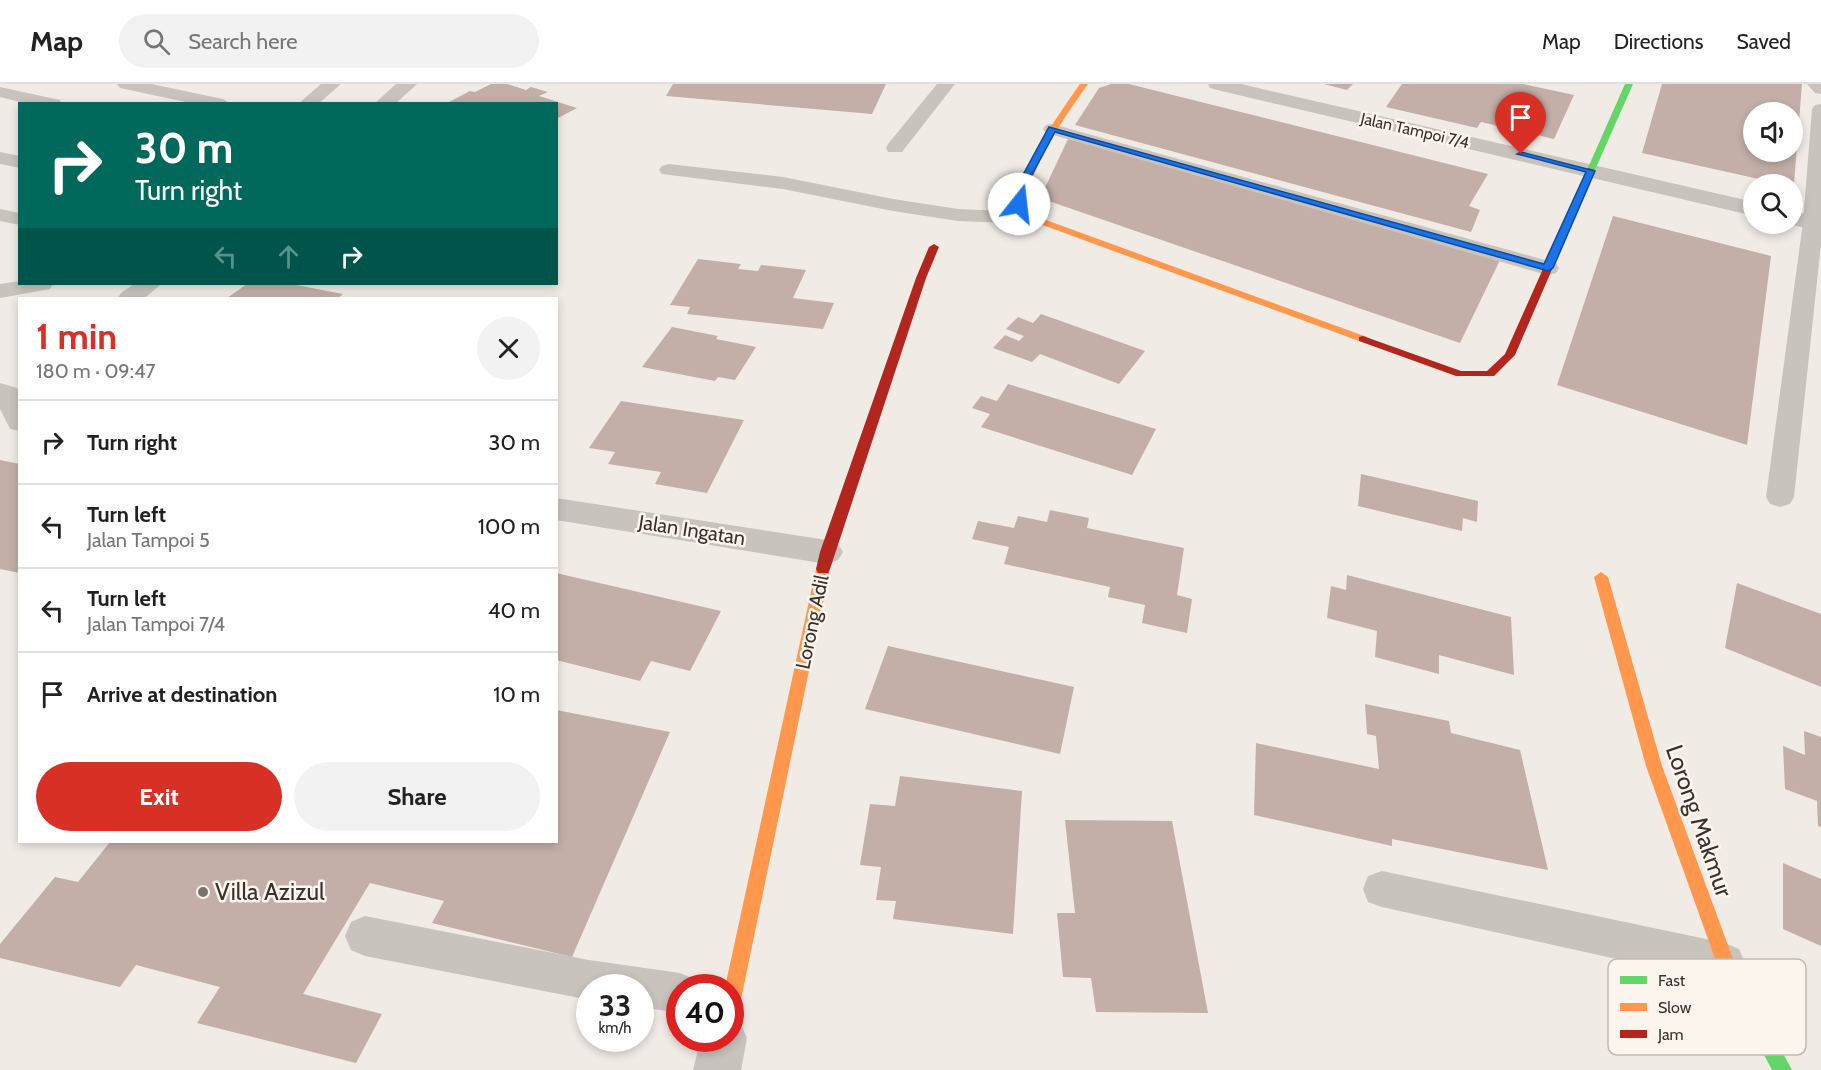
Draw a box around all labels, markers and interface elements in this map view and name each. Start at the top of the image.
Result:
search box [119,14,539,68]
text: Map [30,24,83,58]
icon: search [140,25,173,58]
text: Search here [188,28,297,55]
text: Map [1542,29,1581,54]
text: Directions [1614,29,1703,54]
text: Saved [1736,29,1791,54]
pin [1495,92,1546,154]
icon: arrive [1504,101,1537,134]
map controls [1743,102,1803,234]
button: sound [1743,102,1803,162]
street label: Jalan Tampoi 7/4 [1358,109,1471,152]
text: 30 m [135,122,233,174]
icon: right [36,126,114,204]
position arrow [987,172,1051,236]
text: Turn right [135,174,242,207]
button: search [1743,174,1803,234]
icon: left [209,240,242,273]
icon: ahead [272,240,305,273]
icon: right [335,240,368,273]
text: 1 min [36,314,117,358]
button: close [477,317,540,380]
text: 180 m · 09:47 [36,359,156,383]
icon: right [36,426,69,459]
text: Turn right [87,429,177,456]
text: 30 m [488,429,540,456]
text: Turn left [87,501,166,528]
icon: left [36,510,69,543]
street label: Jalan Ingatan [636,510,747,550]
text: 100 m [478,513,540,540]
text: Jalan Tampoi 5 [87,528,210,552]
street label: Lorong Adil [790,572,834,671]
text: Turn left [87,585,166,612]
icon: left [36,594,69,627]
text: 40 m [488,597,540,624]
text: Jalan Tampoi 7/4 [87,612,225,636]
icon: arrive [36,678,69,711]
text: Arrive at destination [87,681,277,708]
text: 10 m [493,681,540,708]
street label: Lorong Makmur [1660,741,1739,901]
button: Exit [36,762,282,831]
button: Share [294,762,540,831]
place label: Villa Azizul [215,877,325,906]
marker: Villa Azizul [196,885,210,899]
legend [1608,959,1806,1055]
text: Fast [1658,971,1686,990]
speed limit sign: 40 [666,974,744,1052]
text: 33 [599,987,631,1024]
text: Slow [1658,998,1692,1017]
text: km/h [599,1019,631,1037]
text: Jam [1657,1025,1684,1044]

